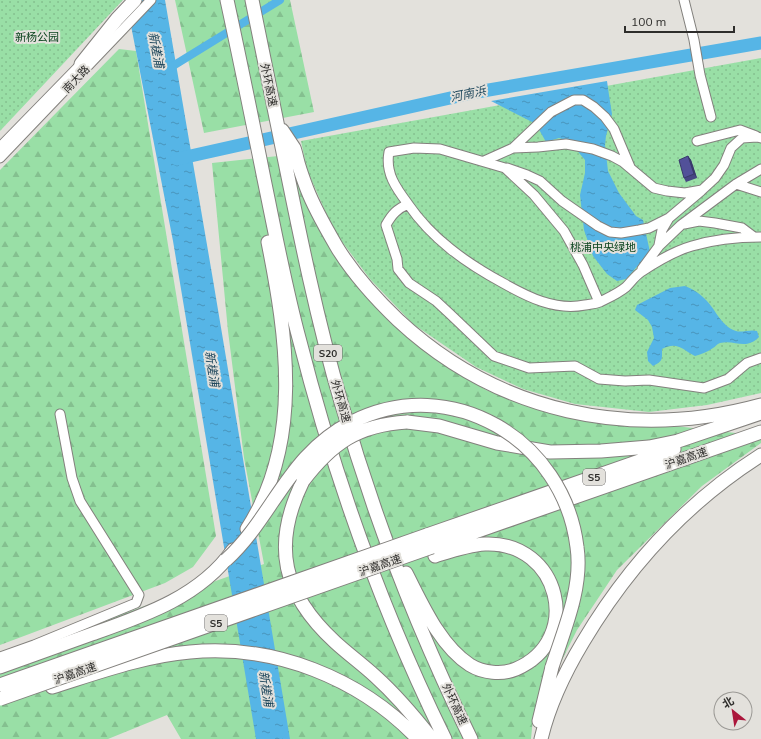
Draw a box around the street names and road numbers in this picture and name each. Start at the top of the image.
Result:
street label: 南大路 [60,62,92,96]
street label: 外环高速 [258,62,280,108]
road number: S20 [314,345,342,361]
street label: 外环高速 [328,378,354,424]
street label: 沪嘉高速 [663,444,709,472]
road number: S5 [583,469,605,485]
street label: 沪嘉高速 [357,551,403,579]
road number: S5 [205,615,227,631]
street label: 沪嘉高速 [52,659,98,687]
street label: 外环高速 [439,681,471,727]

